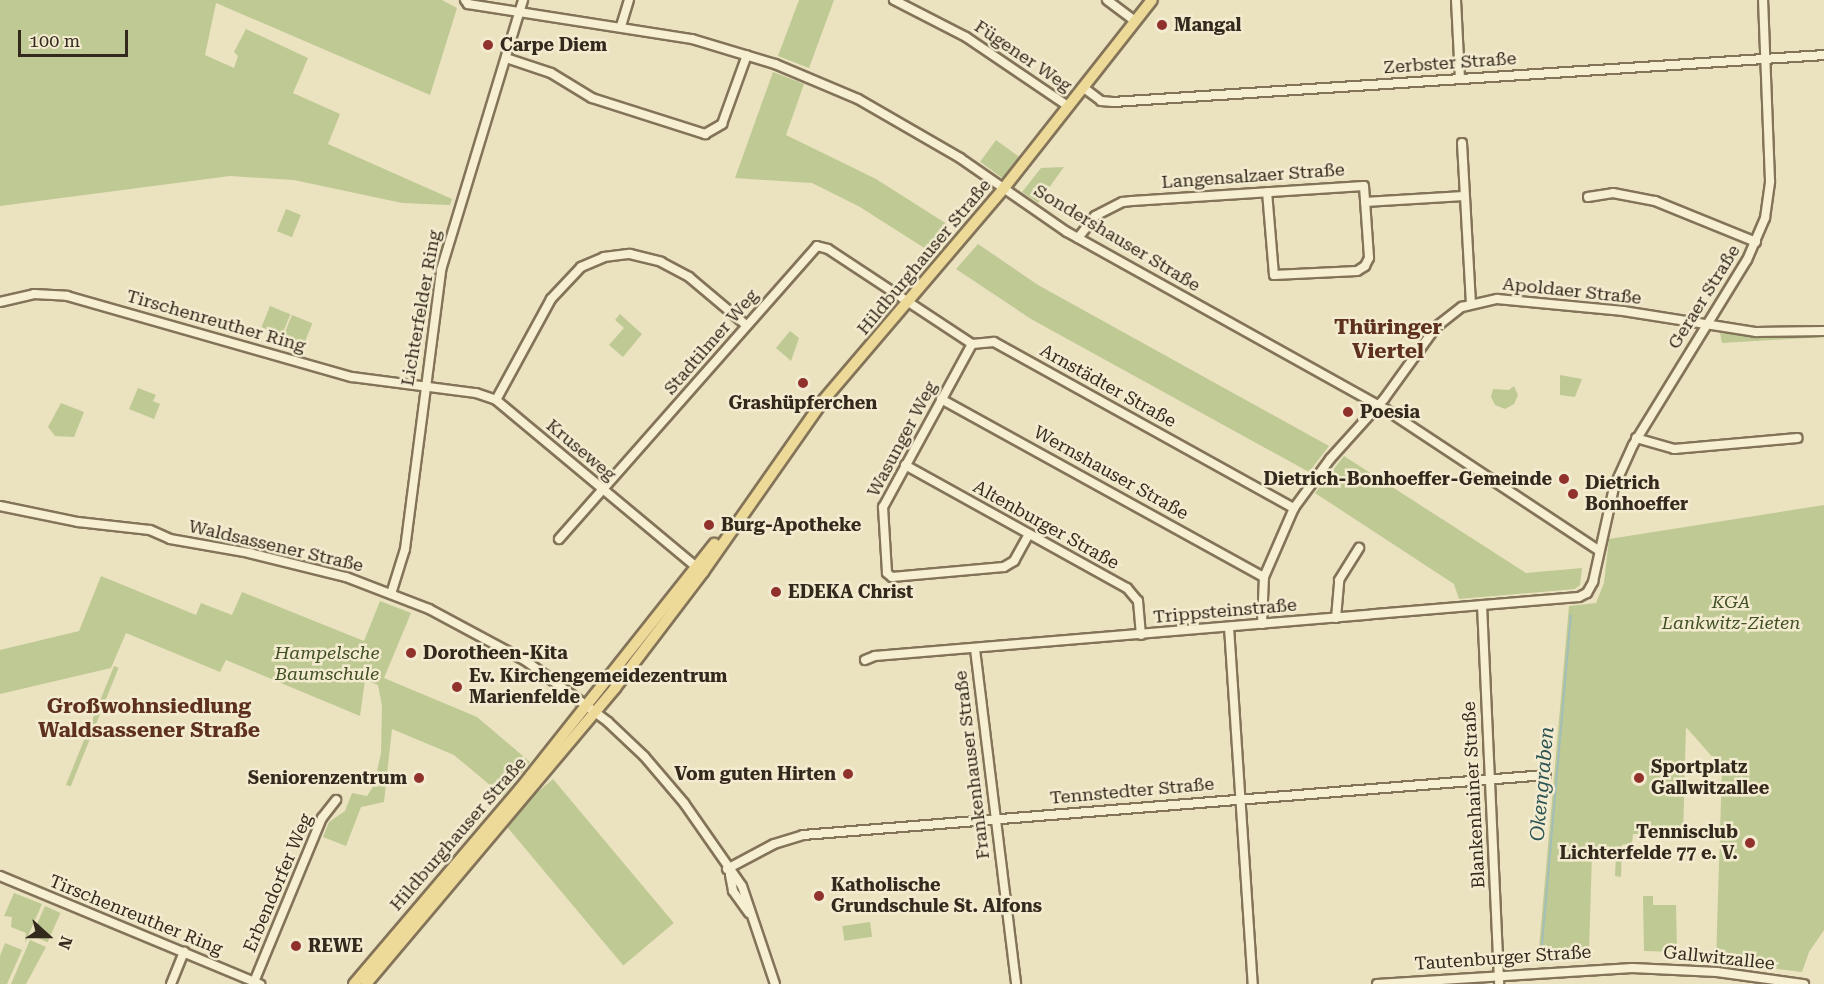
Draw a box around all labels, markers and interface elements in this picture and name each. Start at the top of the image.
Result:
place label: Mangal [1174,14,1241,36]
street label: Fügener Weg [970,16,1076,96]
scale bar [21,18,130,56]
marker: Mangal [1155,18,1169,32]
text: 100 m [29,30,80,51]
place label: Carpe Diem [500,34,607,56]
marker: Carpe Diem [481,38,495,52]
street label: Zerbster Straße [1383,48,1517,78]
street label: Langensalzaer Straße [1161,159,1345,193]
street label: Hildburghauser Straße [852,175,996,339]
street label: Sondershauser Straße [1030,180,1204,296]
street label: Lichterfelder Ring [397,228,445,388]
street label: Geraer Straße [1663,241,1745,353]
street label: Apoldaer Straße [1501,273,1643,309]
street label: Tirschenreuther Ring [124,285,308,357]
street label: Stadtilmer Weg [659,285,763,399]
district label: Thüringer Viertel [1334,314,1442,364]
street label: Arnstädter Straße [1036,340,1180,432]
marker: Grashüpferchen [796,376,810,390]
street label: Wasunger Weg [862,378,942,500]
place label: Grashüpferchen [729,392,877,414]
place label: Poesia [1360,401,1420,423]
marker: Poesia [1341,405,1355,419]
street label: Kruseweg [542,415,620,485]
street label: Wernshauser Straße [1030,421,1192,525]
place label: Dietrich-Bonhoeffer-Gemeinde [1264,468,1552,490]
marker: Dietrich-Bonhoeffer-Gemeinde [1557,472,1571,486]
place label: Dietrich Bonhoeffer [1585,473,1688,516]
street label: Altenburger Straße [969,476,1123,574]
marker: Dietrich Bonhoeffer [1566,487,1580,501]
place label: Burg-Apotheke [721,514,861,536]
street label: Waldsassener Straße [186,515,366,577]
marker: Burg-Apotheke [702,518,716,532]
place label: EDEKA Christ [788,581,913,603]
marker: EDEKA Christ [769,585,783,599]
park label: KGA Lankwitz-Zieten [1662,592,1800,634]
street label: Trippsteinstraße [1152,594,1298,628]
place label: Dorotheen-Kita [423,642,568,664]
park label: Hampelsche Baumschule [274,643,380,686]
marker: Dorotheen-Kita [404,646,418,660]
place label: Ev. Kirchengemeidezentrum Marienfelde [469,666,727,708]
street label: Frankenhauser Straße [950,670,994,860]
marker: Ev. Kirchengemeidezentrum Marienfelde [450,680,464,694]
district label: Großwohnsiedlung Waldsassener Straße [38,693,260,743]
street label: Blankenhainer Straße [1458,701,1490,889]
water label: Okengraben [1525,726,1559,842]
street label: Hildburghauser Straße [385,753,531,915]
place label: Sportplatz Gallwitzallee [1651,757,1769,800]
place label: Vom guten Hirten [674,763,836,785]
place label: Seniorenzentrum [248,767,407,789]
marker: Vom guten Hirten [841,767,855,781]
marker: Seniorenzentrum [412,771,426,785]
marker: Sportplatz Gallwitzallee [1632,771,1646,785]
street label: Tennstedter Straße [1049,773,1215,809]
street label: Erbendorfer Weg [239,811,317,955]
place label: Tennisclub Lichterfelde 77 e. V. [1560,822,1738,864]
marker: Tennisclub Lichterfelde 77 e. V. [1743,836,1757,850]
street label: Tirschenreuther Ring [46,870,226,960]
place label: Katholische Grundschule St. Alfons [831,875,1042,918]
marker: Katholische Grundschule St. Alfons [812,889,826,903]
north arrow [18,906,78,966]
text: N [54,933,76,952]
place label: REWE [308,935,363,957]
marker: REWE [289,939,303,953]
street label: Tautenburger Straße [1414,941,1592,975]
street label: Gallwitzallee [1662,941,1776,975]

